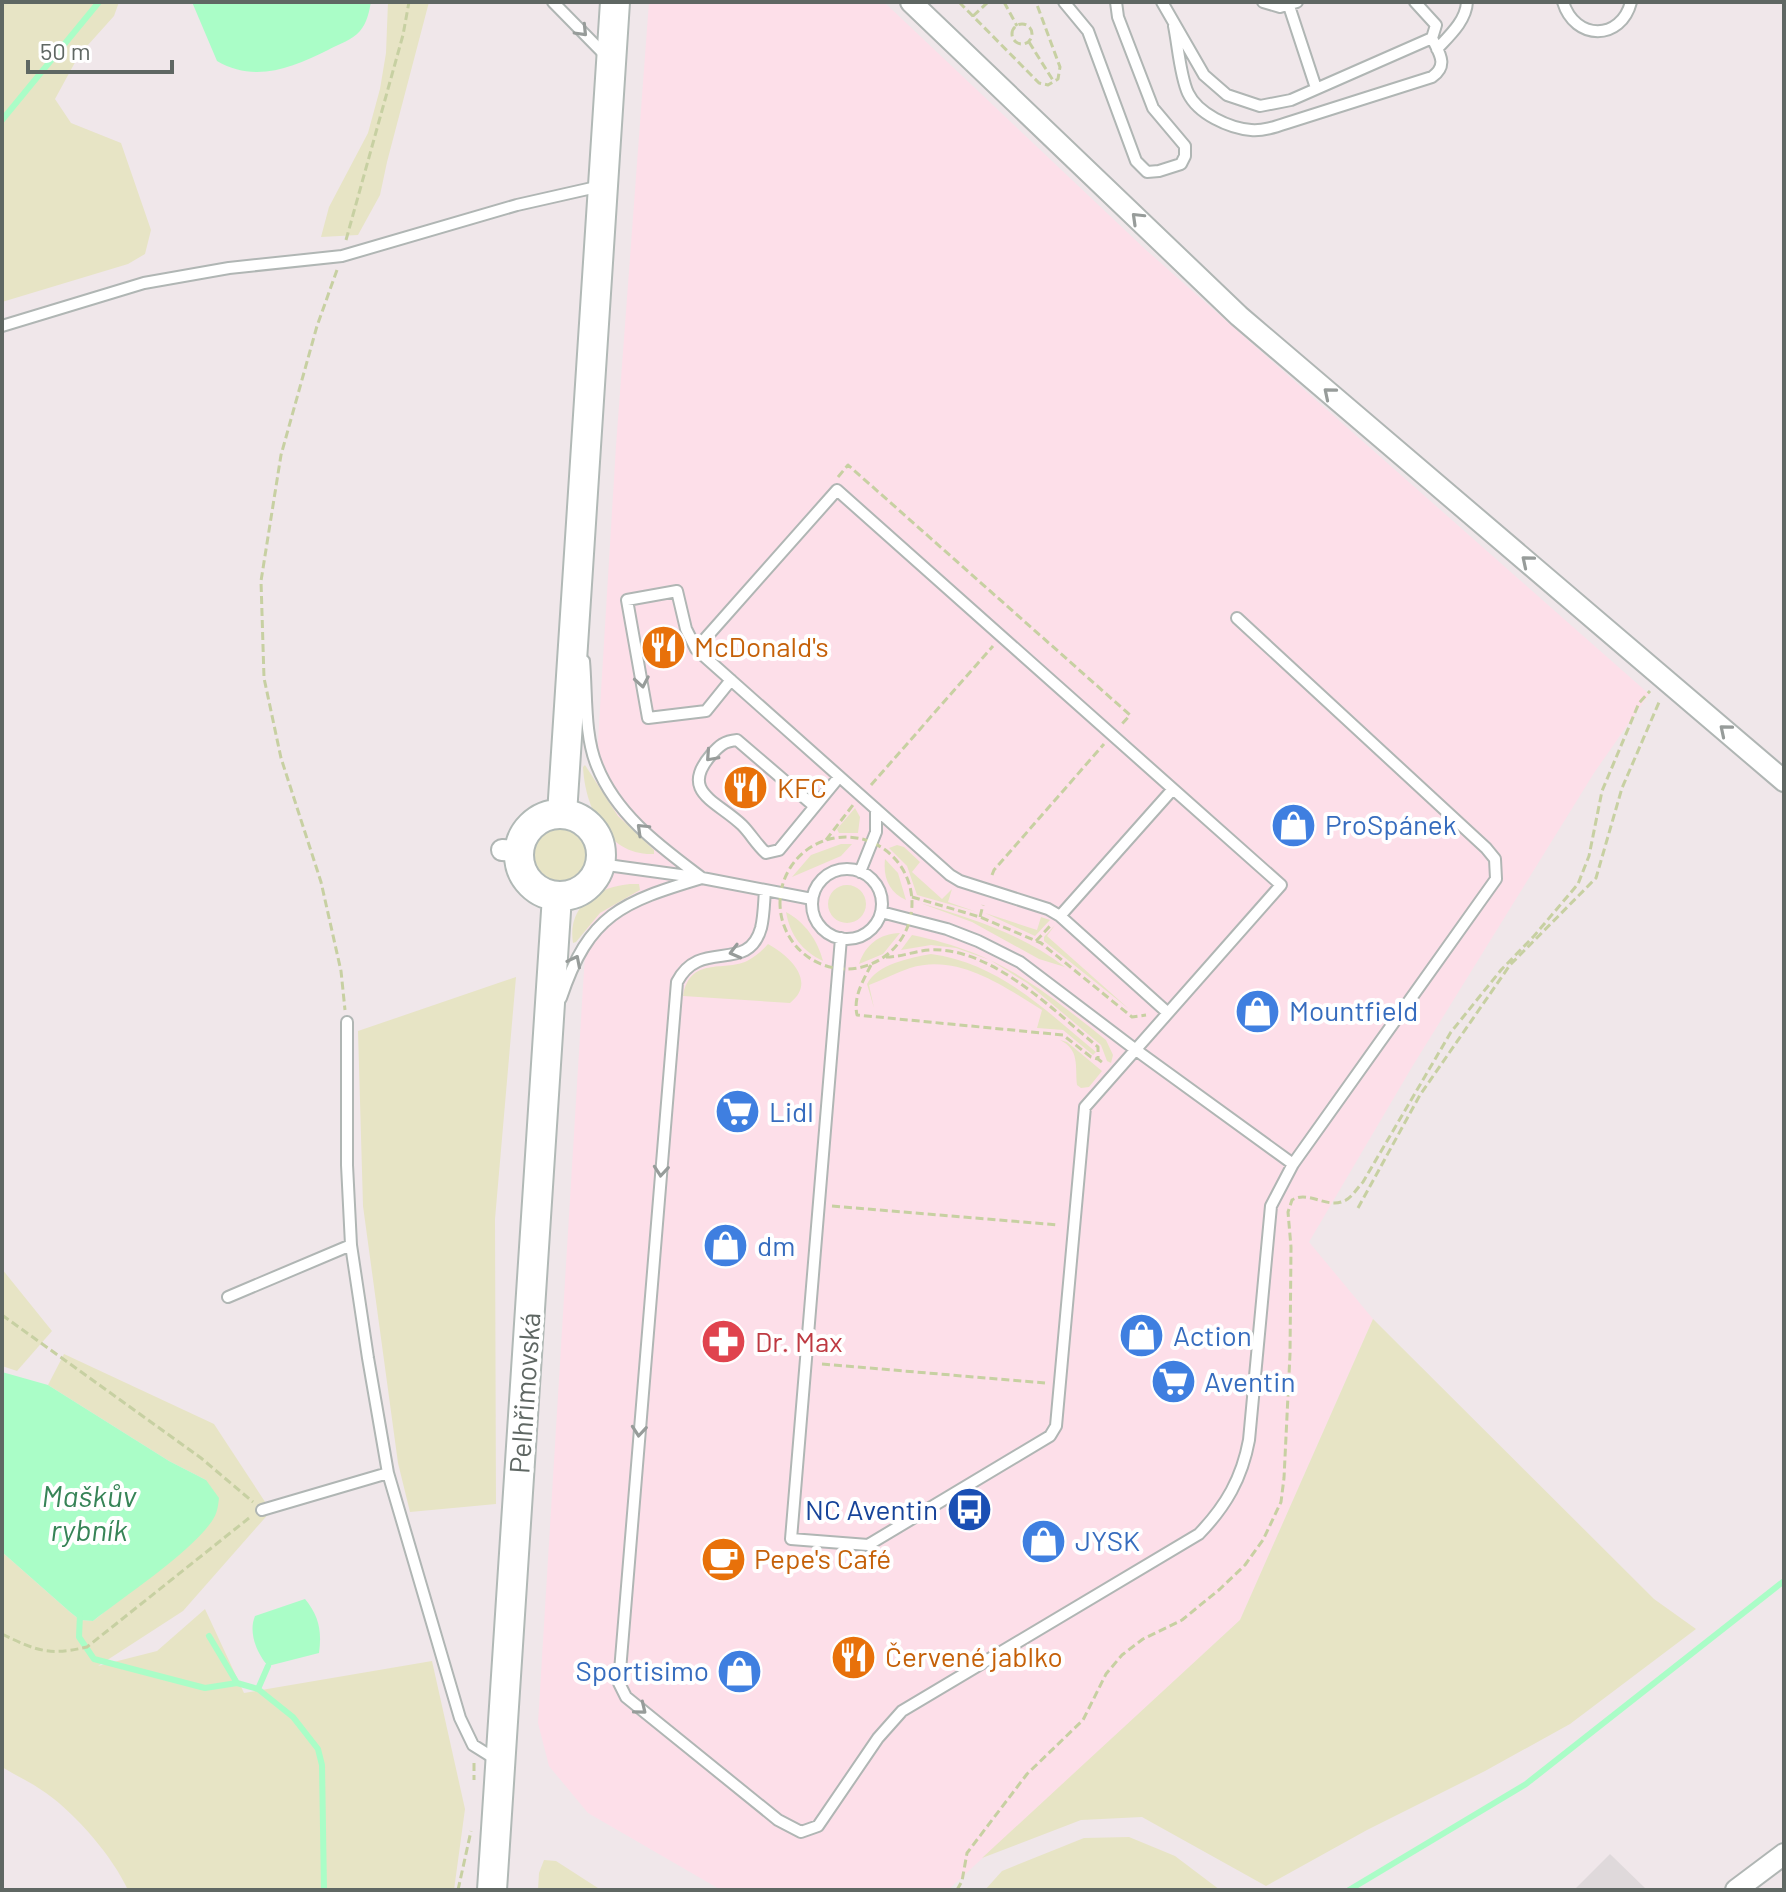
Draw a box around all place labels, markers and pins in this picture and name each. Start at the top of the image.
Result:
restaurant icon: McDonald's [639,623,687,671]
place label: McDonald's [694,629,829,663]
restaurant icon: KFC [722,764,770,812]
place label: KFC [777,770,827,804]
shop icon: ProSpánek [1270,801,1318,849]
place label: ProSpánek [1325,807,1457,841]
shop icon: Mountfield [1234,987,1282,1035]
place label: Mountfield [1289,993,1418,1027]
supermarket icon: Lidl [714,1088,762,1136]
place label: Lidl [769,1094,814,1128]
shop icon: dm [702,1222,750,1270]
place label: dm [757,1228,795,1262]
shop icon: Action [1118,1312,1166,1360]
pharmacy icon: Dr. Max [700,1318,748,1366]
place label: Action [1173,1318,1252,1352]
place label: Dr. Max [755,1324,843,1358]
supermarket icon: Aventin [1149,1358,1197,1406]
place label: Aventin [1204,1364,1295,1398]
bus stop icon: NC Aventin [945,1486,993,1534]
place label: NC Aventin [805,1492,938,1526]
shop icon: JYSK [1020,1517,1068,1565]
place label: JYSK [1075,1523,1140,1557]
cafe icon: Pepe's Café [699,1535,747,1583]
place label: Pepe's Café [754,1541,891,1575]
restaurant icon: Červené jablko [830,1633,878,1681]
place label: Červené jablko [885,1639,1063,1673]
shop icon: Sportisimo [716,1647,764,1695]
place label: Sportisimo [575,1653,709,1687]

